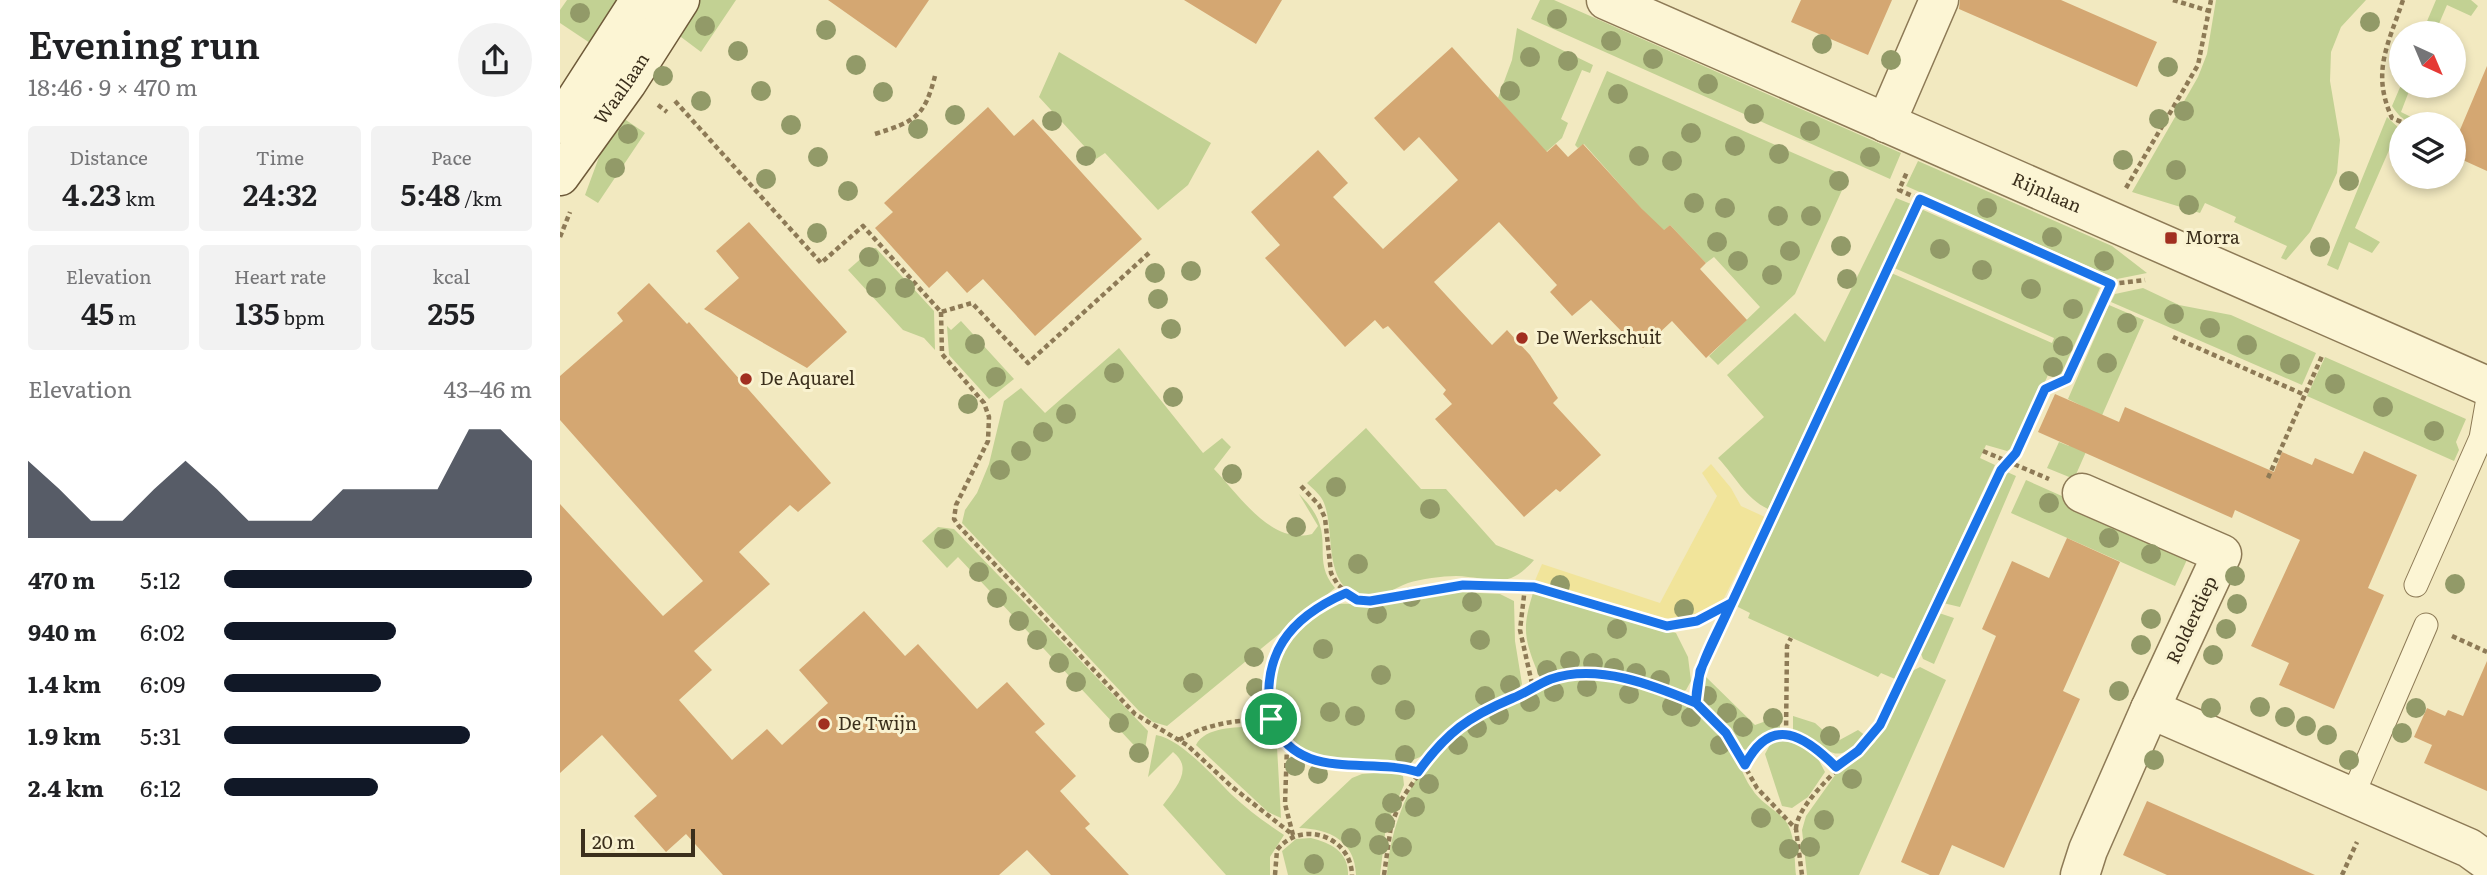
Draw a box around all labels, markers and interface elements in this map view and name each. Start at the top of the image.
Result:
text: Evening run [28,14,260,71]
north arrow [2389,21,2466,98]
map controls [2389,21,2466,189]
button: share [458,23,532,97]
street label: Waallaan [586,47,655,129]
text: 18:46 · 9 × 470 m [28,69,197,103]
button: layers [2389,112,2466,189]
text: Distance [69,143,148,171]
text: Time [256,143,304,171]
text: Pace [431,143,472,171]
street label: Rijnlaan [2008,164,2086,219]
text: 4.23 [62,171,122,215]
text: 24:32 [243,171,317,215]
text: 5:48 [400,171,460,215]
text: km [122,184,155,212]
text: /km [460,184,502,212]
place label: Morra [2185,223,2240,250]
marker: Morra [2163,230,2179,246]
text: Elevation [66,262,152,290]
text: Heart rate [234,262,326,290]
text: kcal [433,262,470,290]
text: 45 [81,290,114,334]
text: 135 [235,290,280,334]
text: 255 [428,290,475,334]
text: m [114,303,136,331]
text: bpm [280,303,325,331]
place label: De Werkschuit [1536,323,1662,350]
marker: De Werkschuit [1514,330,1530,346]
place label: De Aquarel [760,364,855,391]
text: Elevation [28,371,132,405]
text: 43–46 m [443,371,532,405]
marker: De Aquarel [738,371,754,387]
text: 470 m [28,562,95,596]
text: 5:12 [140,562,180,596]
street label: Rolderdiep [2158,571,2223,668]
text: 940 m [28,614,97,648]
text: 6:02 [140,614,185,648]
text: 1.4 km [28,666,101,700]
text: 6:09 [140,666,185,700]
pin [1241,689,1301,749]
icon: arrive [1252,700,1290,738]
place label: De Twijn [838,709,917,736]
marker: De Twijn [816,716,832,732]
text: 1.9 km [28,718,101,752]
text: 5:31 [140,718,181,752]
text: 2.4 km [28,770,104,804]
text: 6:12 [140,770,181,804]
scale bar [581,826,695,858]
text: 20 m [592,827,635,855]

